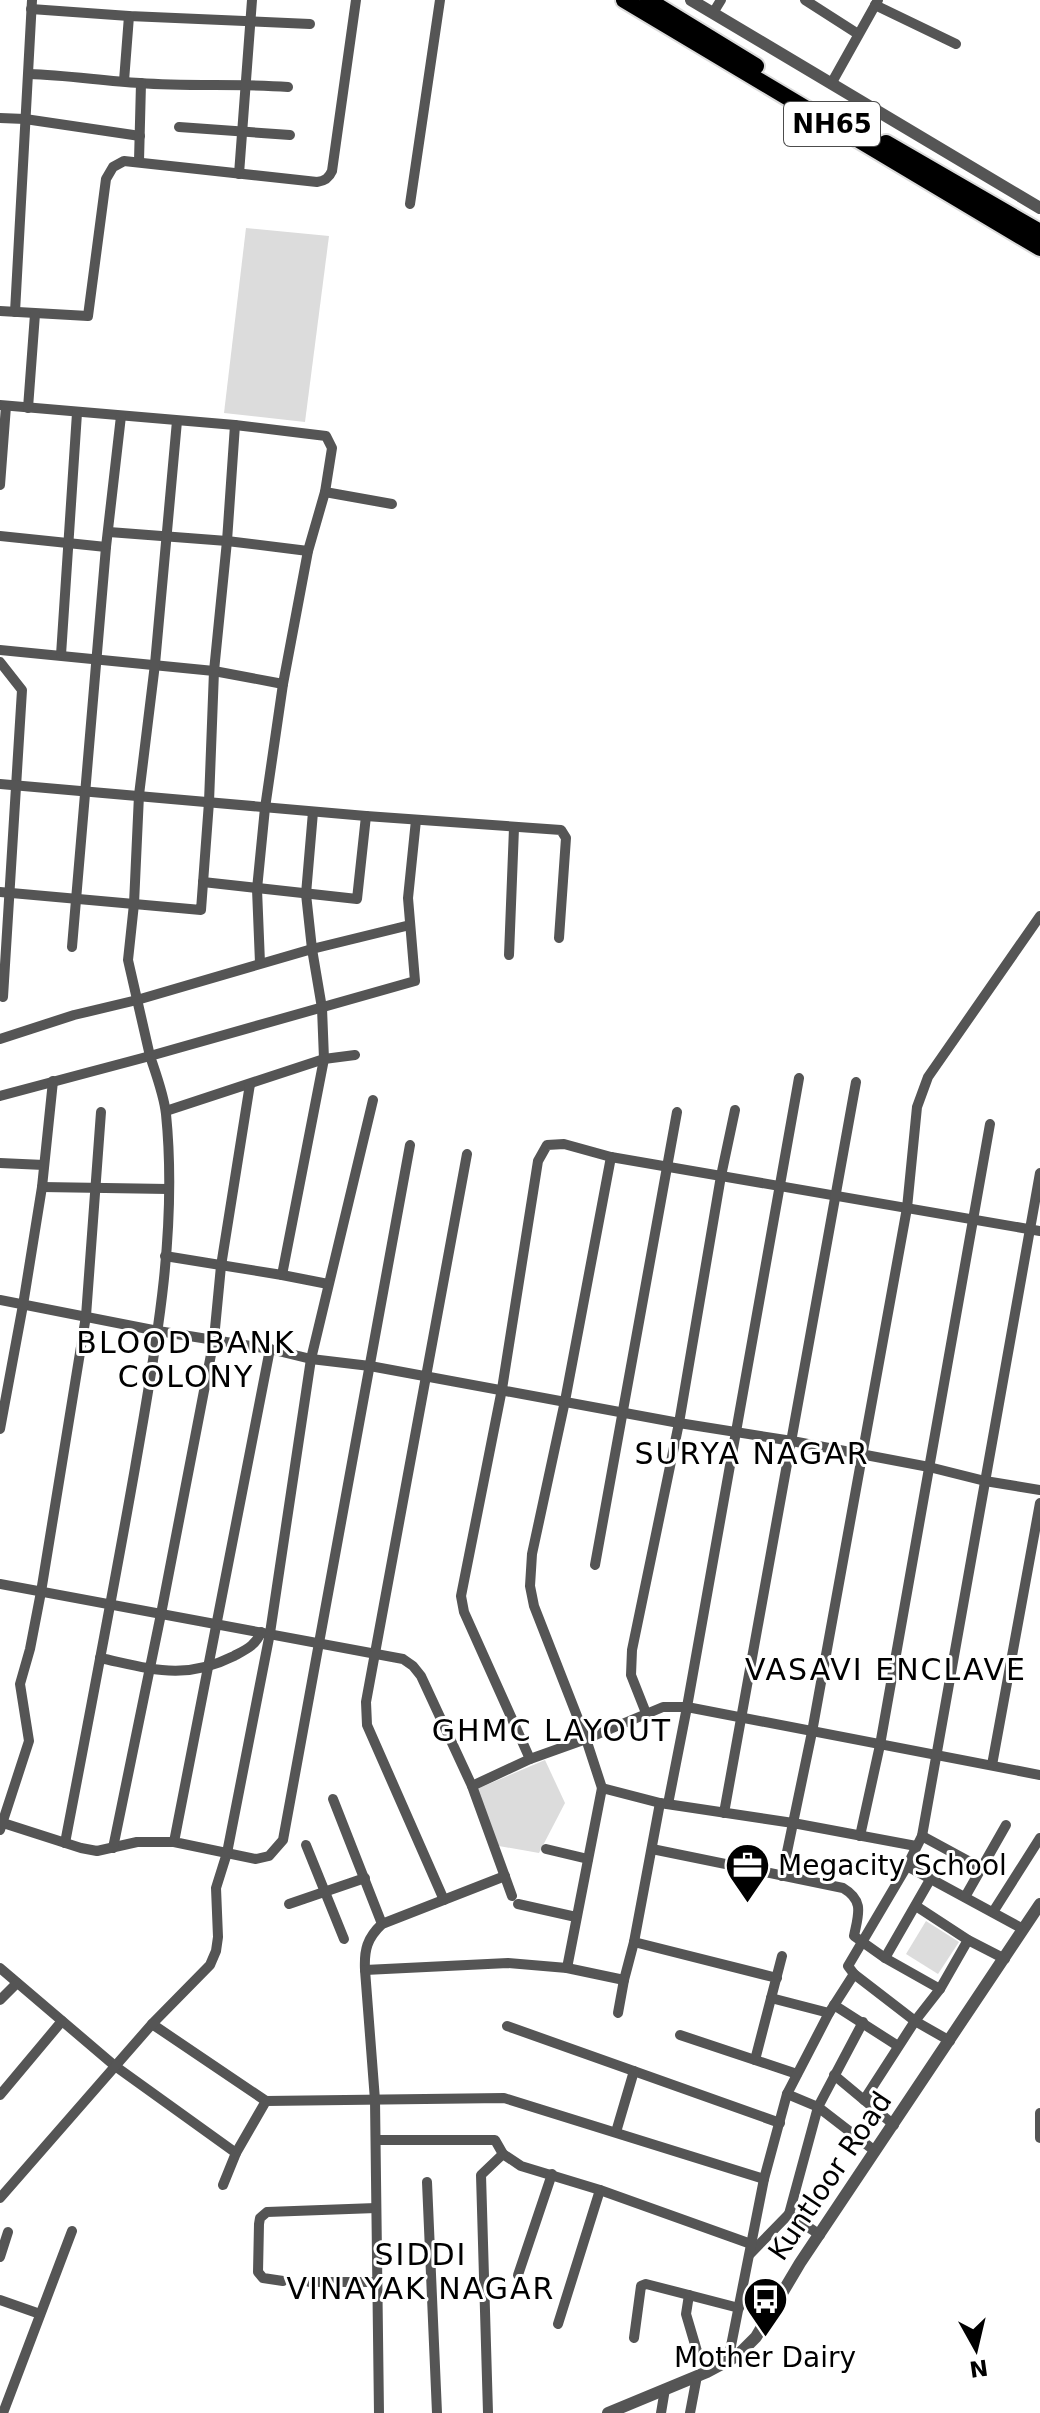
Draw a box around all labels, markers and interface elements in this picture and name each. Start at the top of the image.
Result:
road number: NH65 [784,102,880,146]
district label: BLOOD BANK COLONY [76,1325,296,1394]
district label: SURYA NAGAR [634,1436,870,1471]
district label: VASAVI ENCLAVE [745,1652,1027,1687]
district label: GHMC LAYOUT [432,1713,672,1748]
office icon: Megacity School [723,1841,771,1904]
place label: Megacity School [778,1849,1007,1882]
street label: Kuntloor Road [761,2085,899,2267]
district label: SIDDI VINAYAK NAGAR [287,2237,555,2306]
bus stop icon: Mother Dairy [741,2276,789,2339]
north arrow [936,2309,1016,2389]
place label: Mother Dairy [674,2341,856,2374]
text: N [968,2355,990,2382]

